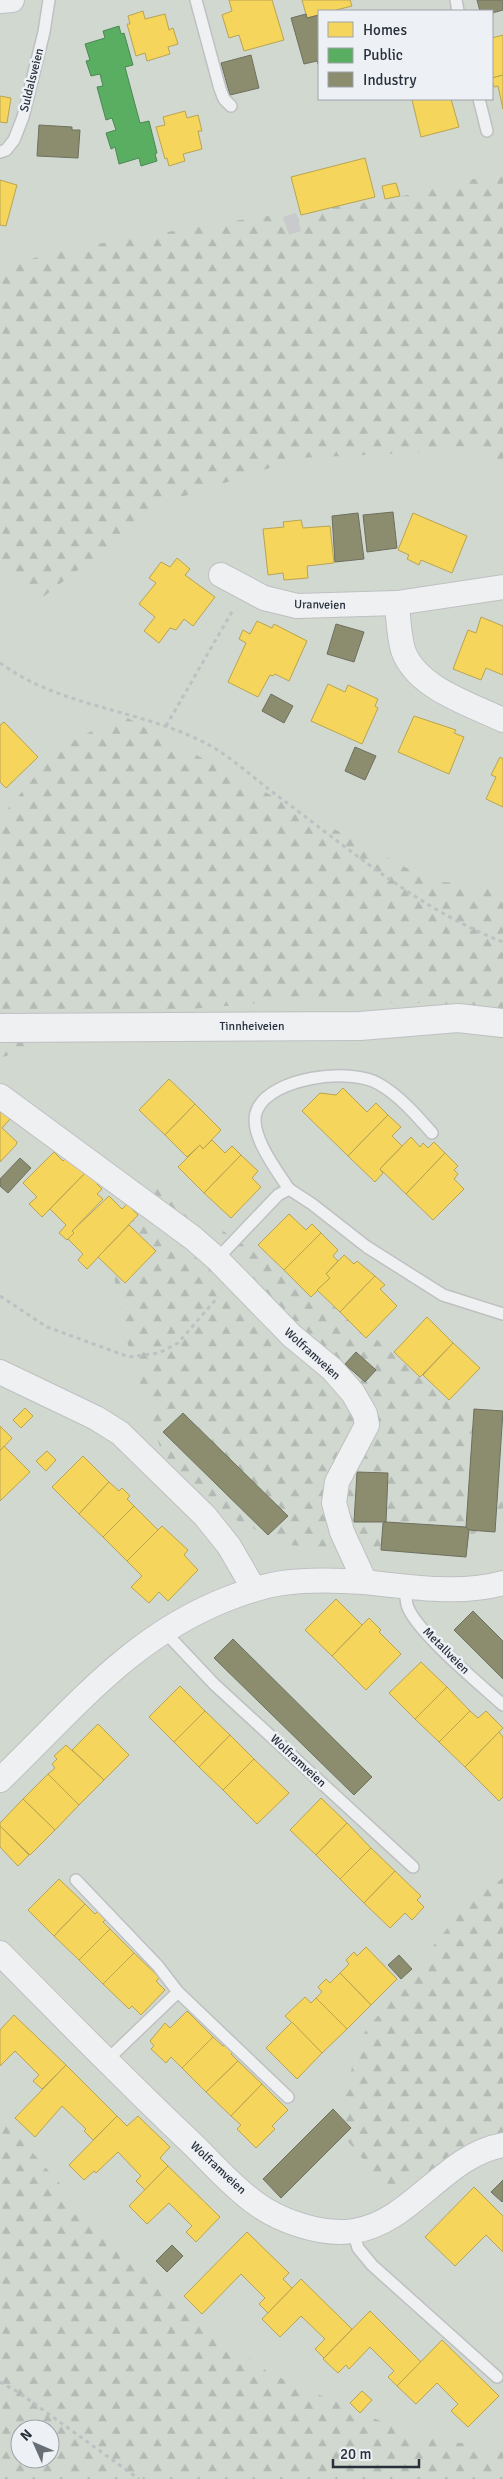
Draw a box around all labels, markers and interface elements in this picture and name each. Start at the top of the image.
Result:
legend [318,10,493,100]
text: Homes [363,21,407,39]
text: Public [363,46,403,64]
street label: Suldalsveien [17,47,47,113]
text: Industry [363,71,416,89]
street label: Uranveien [294,597,346,613]
street label: Tinnheiveien [219,1019,285,1034]
street label: Wolframveien [281,1325,343,1383]
street label: Metallveien [420,1625,472,1677]
street label: Wolframveien [267,1731,329,1791]
street label: Wolframveien [187,2138,249,2198]
north arrow [10,2419,60,2469]
text: N [17,2426,36,2445]
scale bar [333,2436,419,2468]
text: 20 m [340,2445,371,2463]

